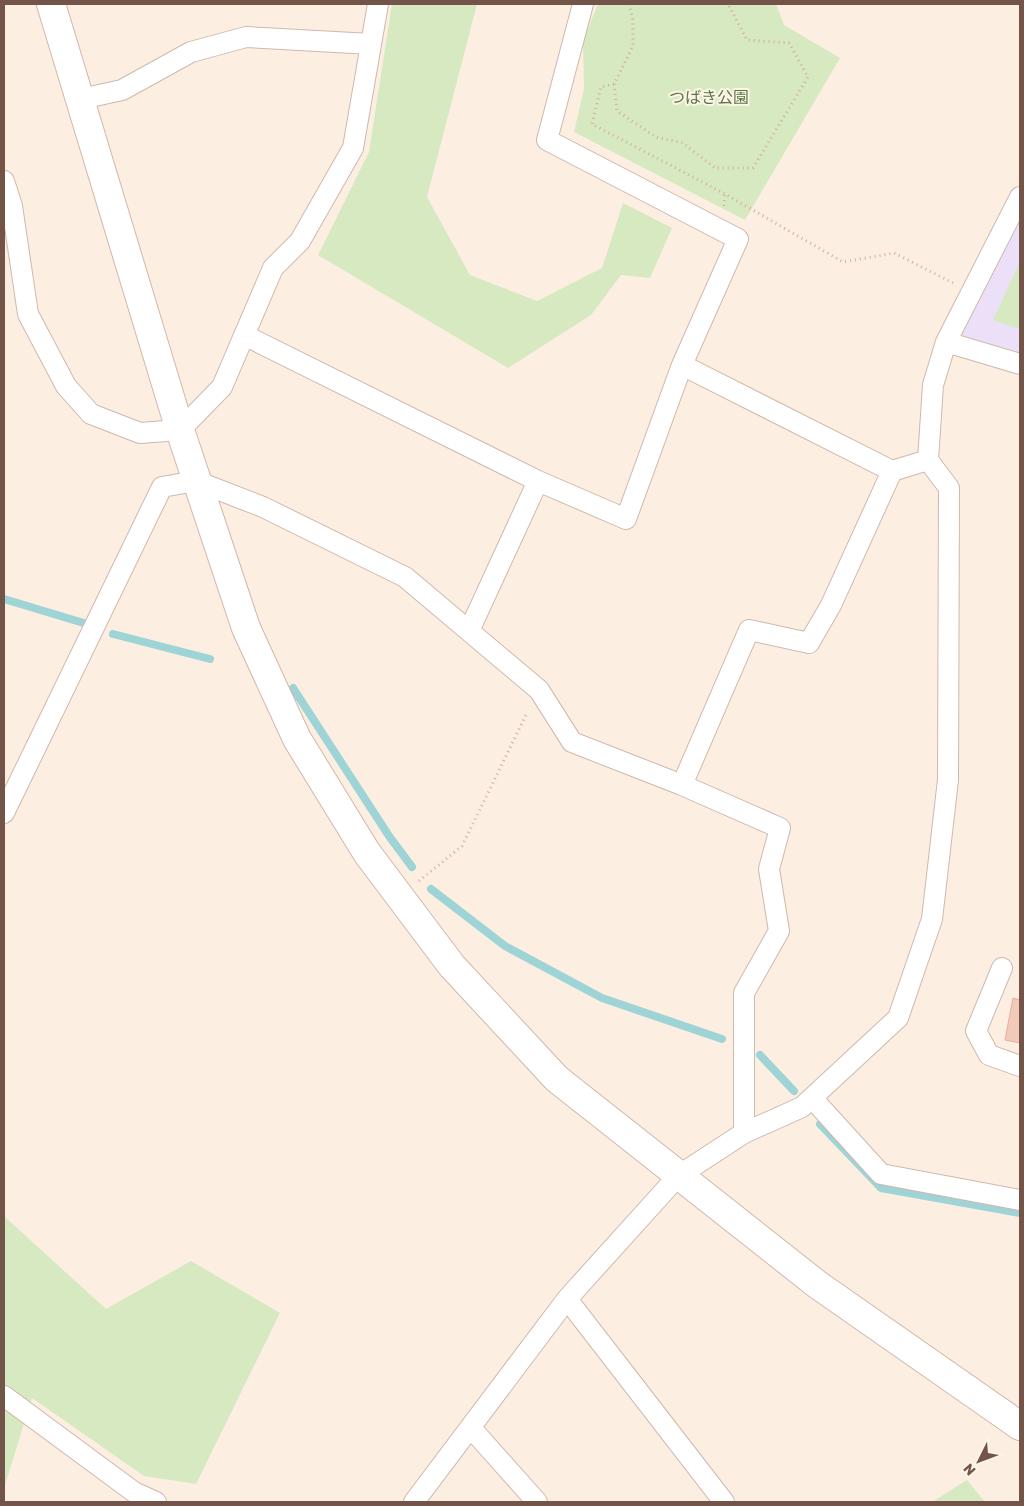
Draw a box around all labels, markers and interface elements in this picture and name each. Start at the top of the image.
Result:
park label: つばき公園 [669,88,749,107]
north arrow [954,1436,1004,1486]
text: N [960,1460,979,1479]

